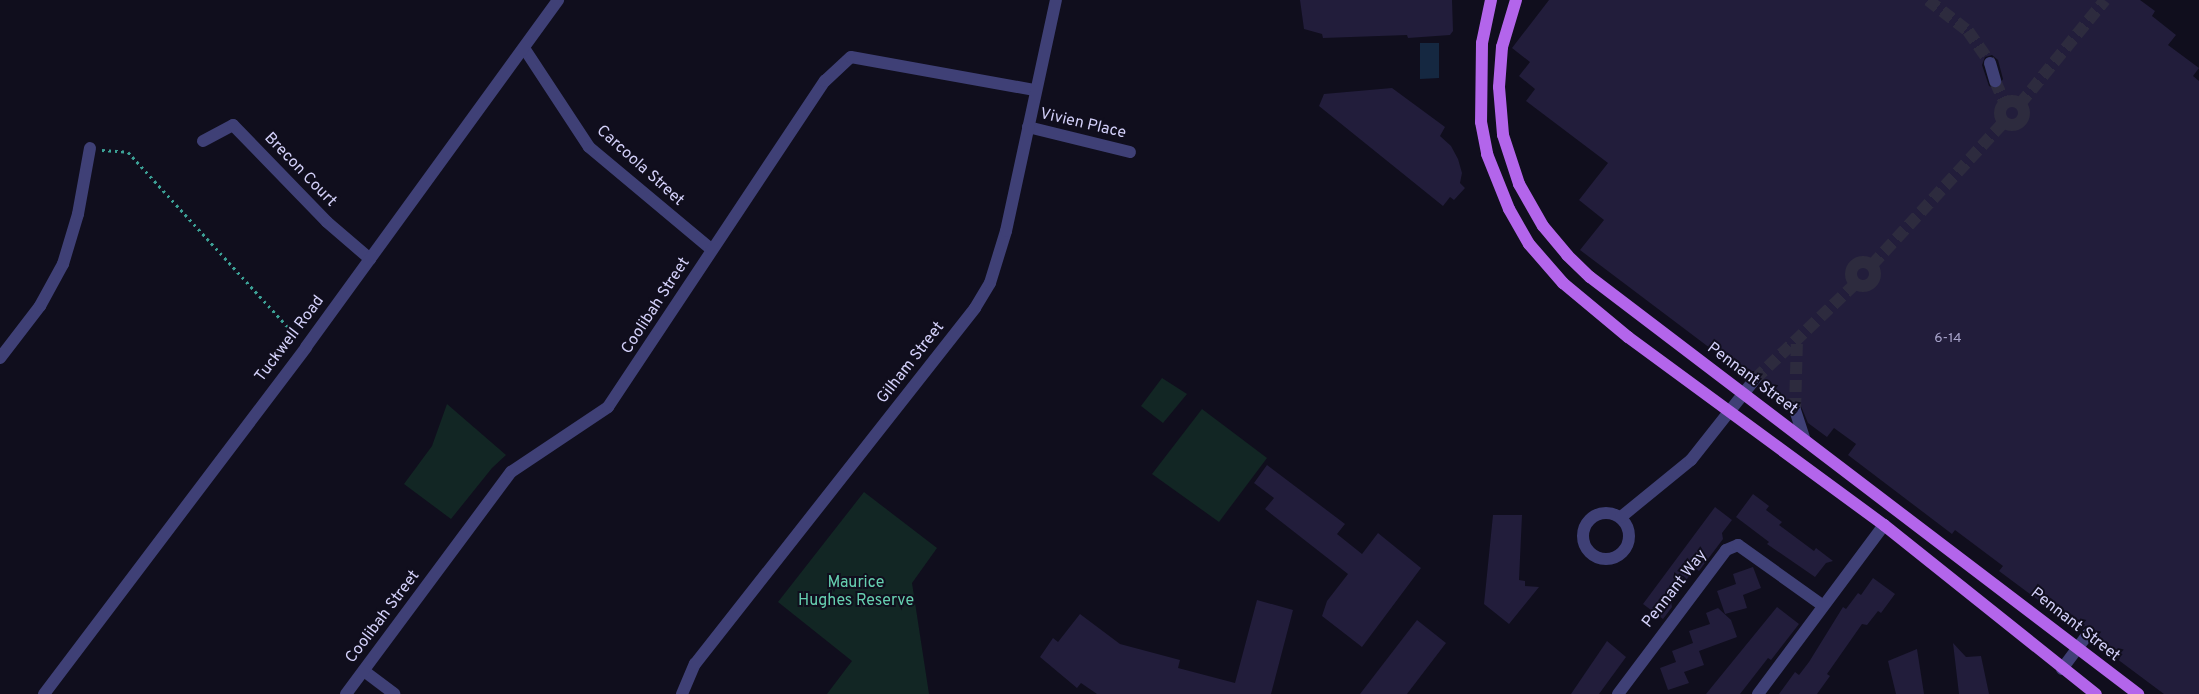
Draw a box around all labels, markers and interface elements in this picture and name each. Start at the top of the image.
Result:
street label: Vivien Place [1038,105,1128,143]
street label: Carcoola Street [592,122,688,210]
street label: Brecon Court [260,129,340,211]
street label: Coolibah Street [618,254,694,358]
street label: Tuckwell Road [251,292,329,386]
street label: Gilham Street [873,318,949,408]
house number: 6-14 [1934,331,1962,347]
street label: Pennant Street [1703,339,1801,419]
street label: Pennant Way [1638,546,1712,632]
street label: Coolibah Street [342,567,424,667]
park label: Maurice Hughes Reserve [798,573,914,611]
street label: Pennant Street [2026,584,2124,666]

